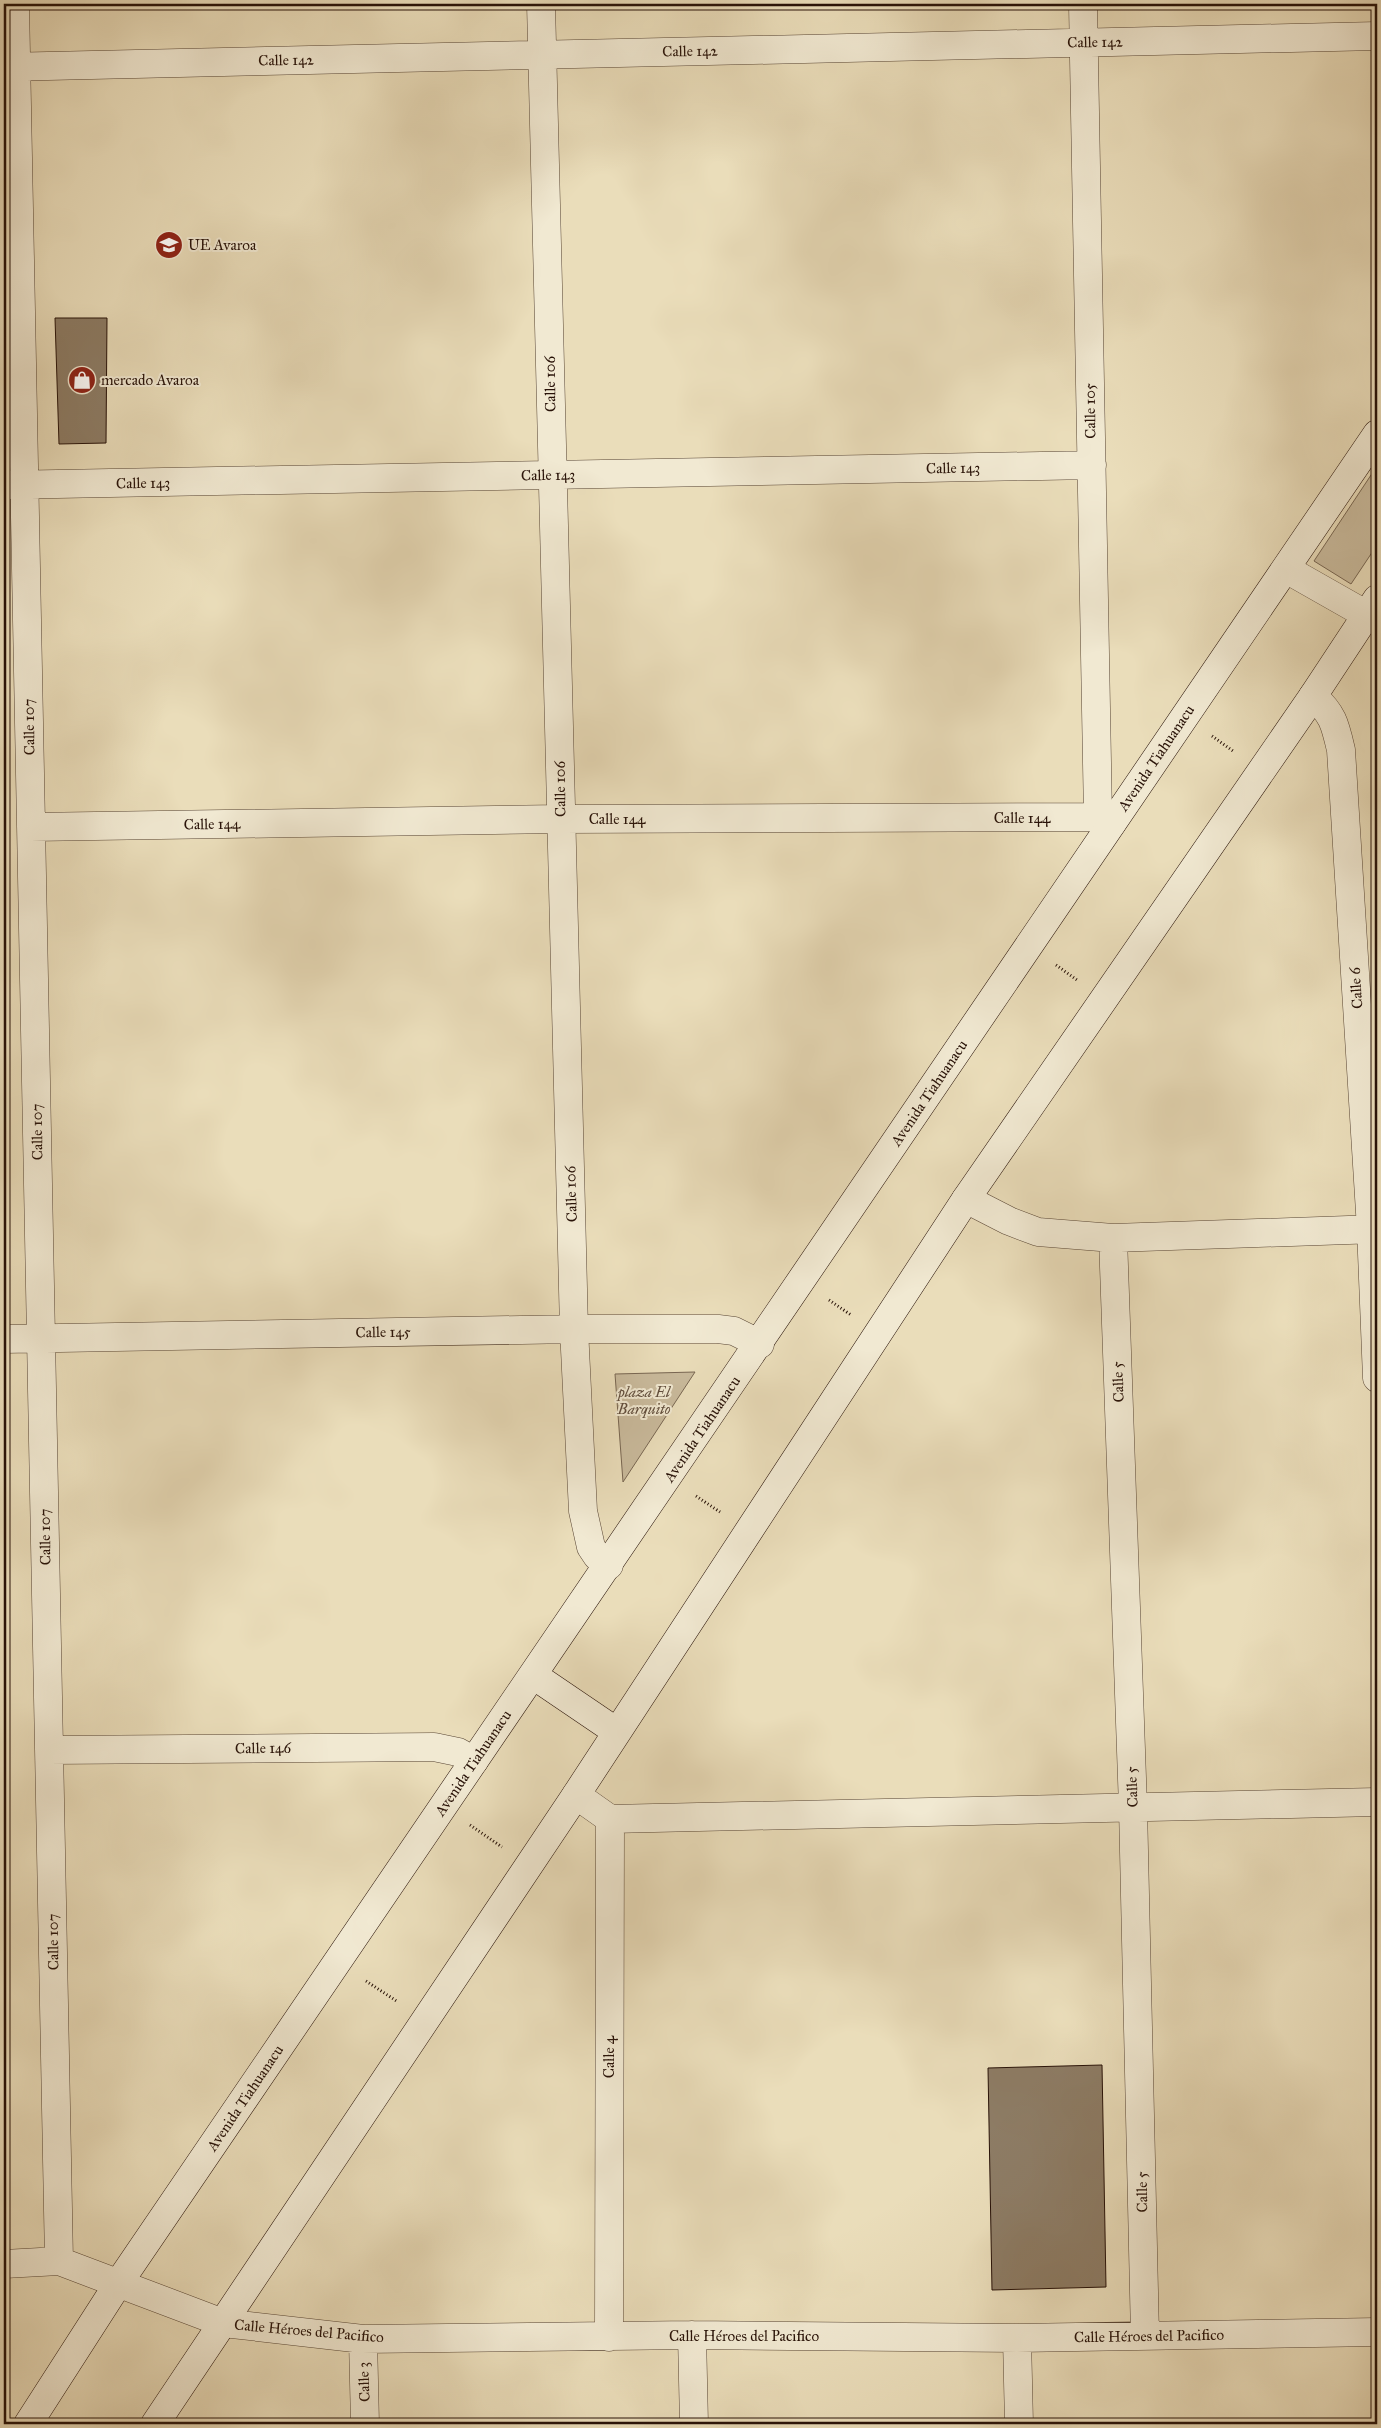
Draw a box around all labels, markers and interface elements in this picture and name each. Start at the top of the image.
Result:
street label: Calle 142 [1067,33,1124,51]
street label: Calle 142 [662,42,719,60]
street label: Calle 142 [258,51,315,69]
school or university icon: UE Avaroa [154,230,184,260]
place label: UE Avaroa [188,236,257,254]
street label: Calle 106 [540,354,559,412]
shop icon: mercado Avaroa [67,365,97,395]
place label: mercado Avaroa [101,371,200,389]
street label: Calle 105 [1081,383,1099,439]
street label: Calle 143 [926,459,980,477]
street label: Calle 143 [521,466,575,484]
street label: Calle 143 [116,474,170,492]
street label: Calle 107 [20,698,38,756]
street label: Avenida Tiahuanacu [1113,702,1198,815]
street label: Calle 106 [550,759,569,817]
street label: Calle 144 [994,809,1051,827]
street label: Calle 144 [589,810,646,828]
street label: Calle 144 [183,814,241,833]
street label: Calle 6 [1345,965,1366,1009]
street label: Avenida Tiahuanacu [886,1037,971,1150]
street label: Calle 107 [28,1103,46,1161]
street label: Calle 106 [561,1164,581,1222]
street label: Calle 145 [355,1323,411,1341]
street label: Calle 5 [1108,1361,1128,1403]
street label: Avenida Tiahuanacu [659,1373,744,1486]
park label: plaza El Barquito [616,1383,672,1418]
street label: Calle 107 [36,1508,54,1566]
street label: Avenida Tiahuanacu [430,1707,515,1820]
street label: Calle 146 [235,1738,292,1757]
street label: Calle 5 [1122,1766,1142,1808]
street label: Calle 107 [44,1913,62,1971]
street label: Calle 4 [600,2035,618,2078]
street label: Avenida Tiahuanacu [202,2042,287,2155]
street label: Calle 5 [1133,2171,1151,2213]
street label: Calle Héroes del Pacifico [233,2315,385,2347]
street label: Calle Héroes del Pacifico [1074,2326,1225,2346]
street label: Calle Héroes del Pacifico [669,2327,819,2345]
street label: Calle 3 [354,2362,374,2402]

